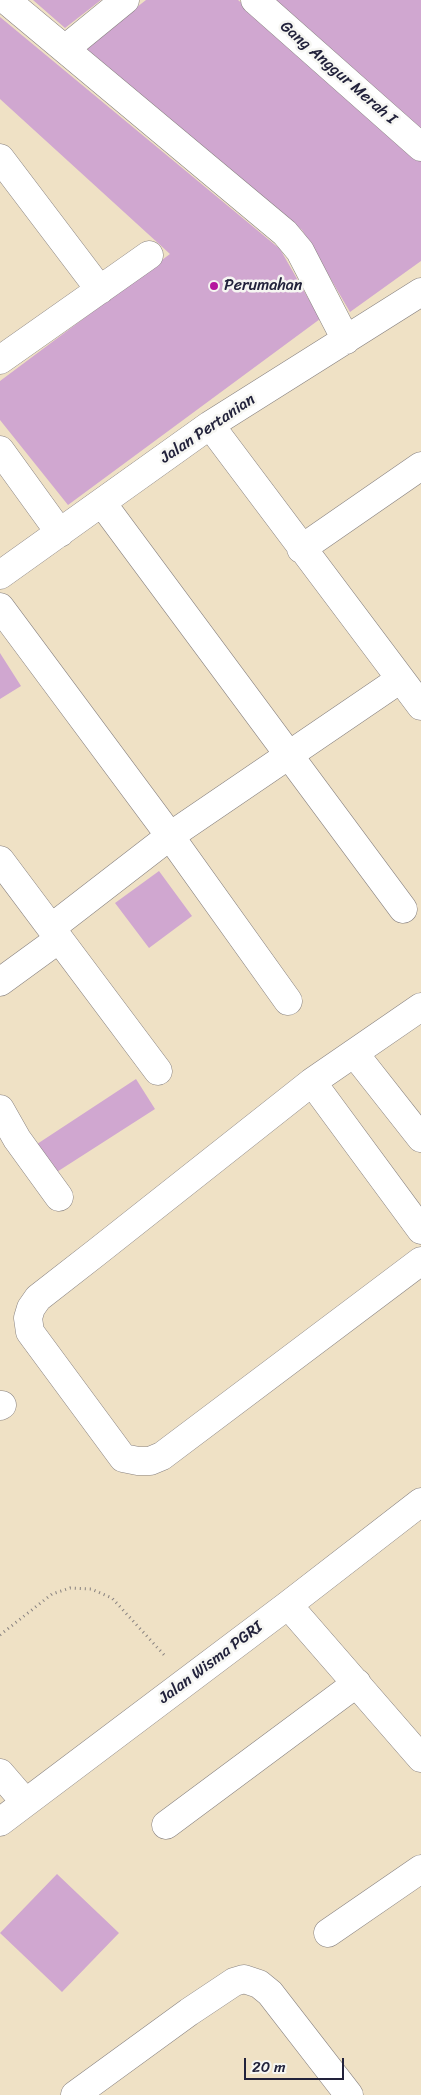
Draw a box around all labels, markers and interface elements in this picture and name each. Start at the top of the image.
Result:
street label: Gang Anggur Merah I [276,17,400,129]
place label: Perumahan [224,276,302,296]
marker: Perumahan [208,280,220,292]
street label: Jalan Pertanian [157,390,259,468]
street label: Jalan Wisma PGRI [155,1618,267,1708]
scale bar [246,2048,346,2080]
text: 20 m [252,2054,286,2080]

